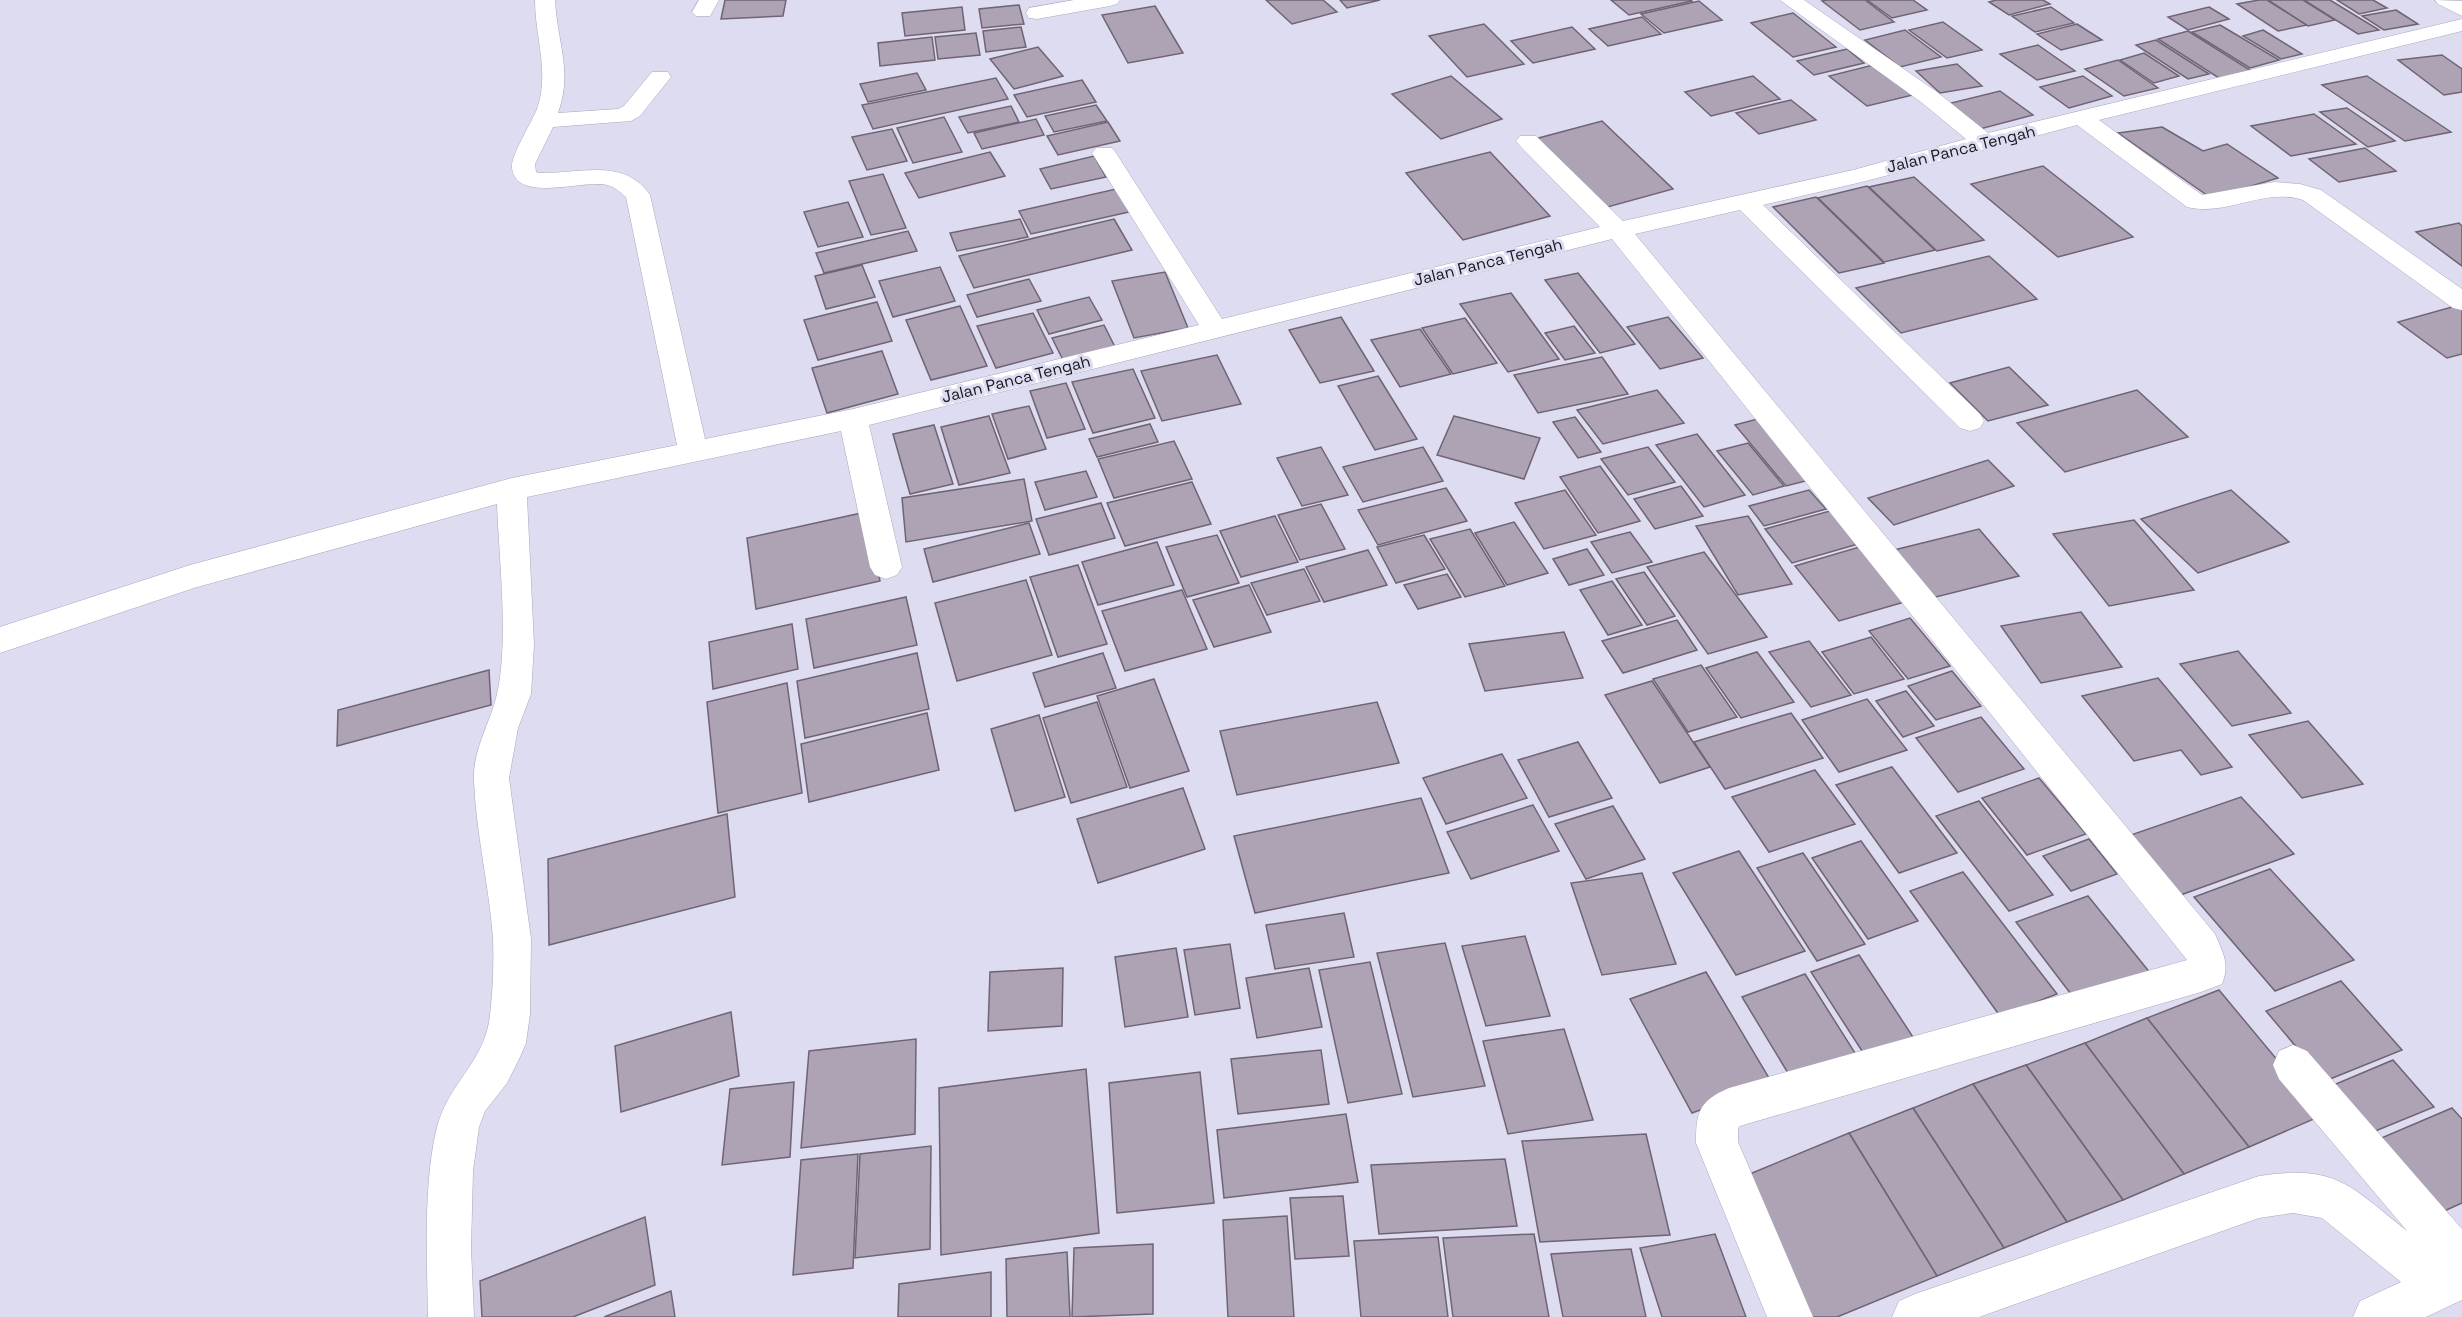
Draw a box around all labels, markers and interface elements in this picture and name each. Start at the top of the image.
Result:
street label: Jalan Panca Tengah [1884,120,2038,178]
street label: Jalan Panca Tengah [1411,233,1565,291]
street label: Jalan Panca Tengah [939,350,1093,408]

